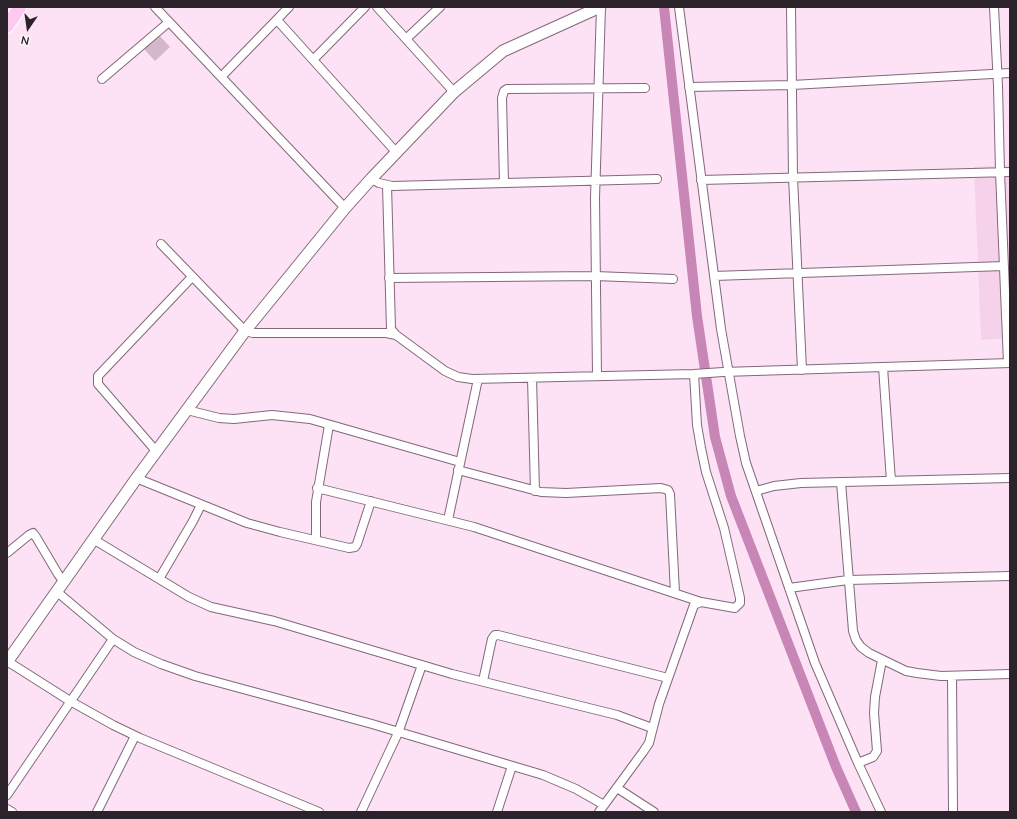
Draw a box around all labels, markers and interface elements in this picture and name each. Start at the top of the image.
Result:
north arrow [8,8,48,48]
text: N [19,32,31,48]

